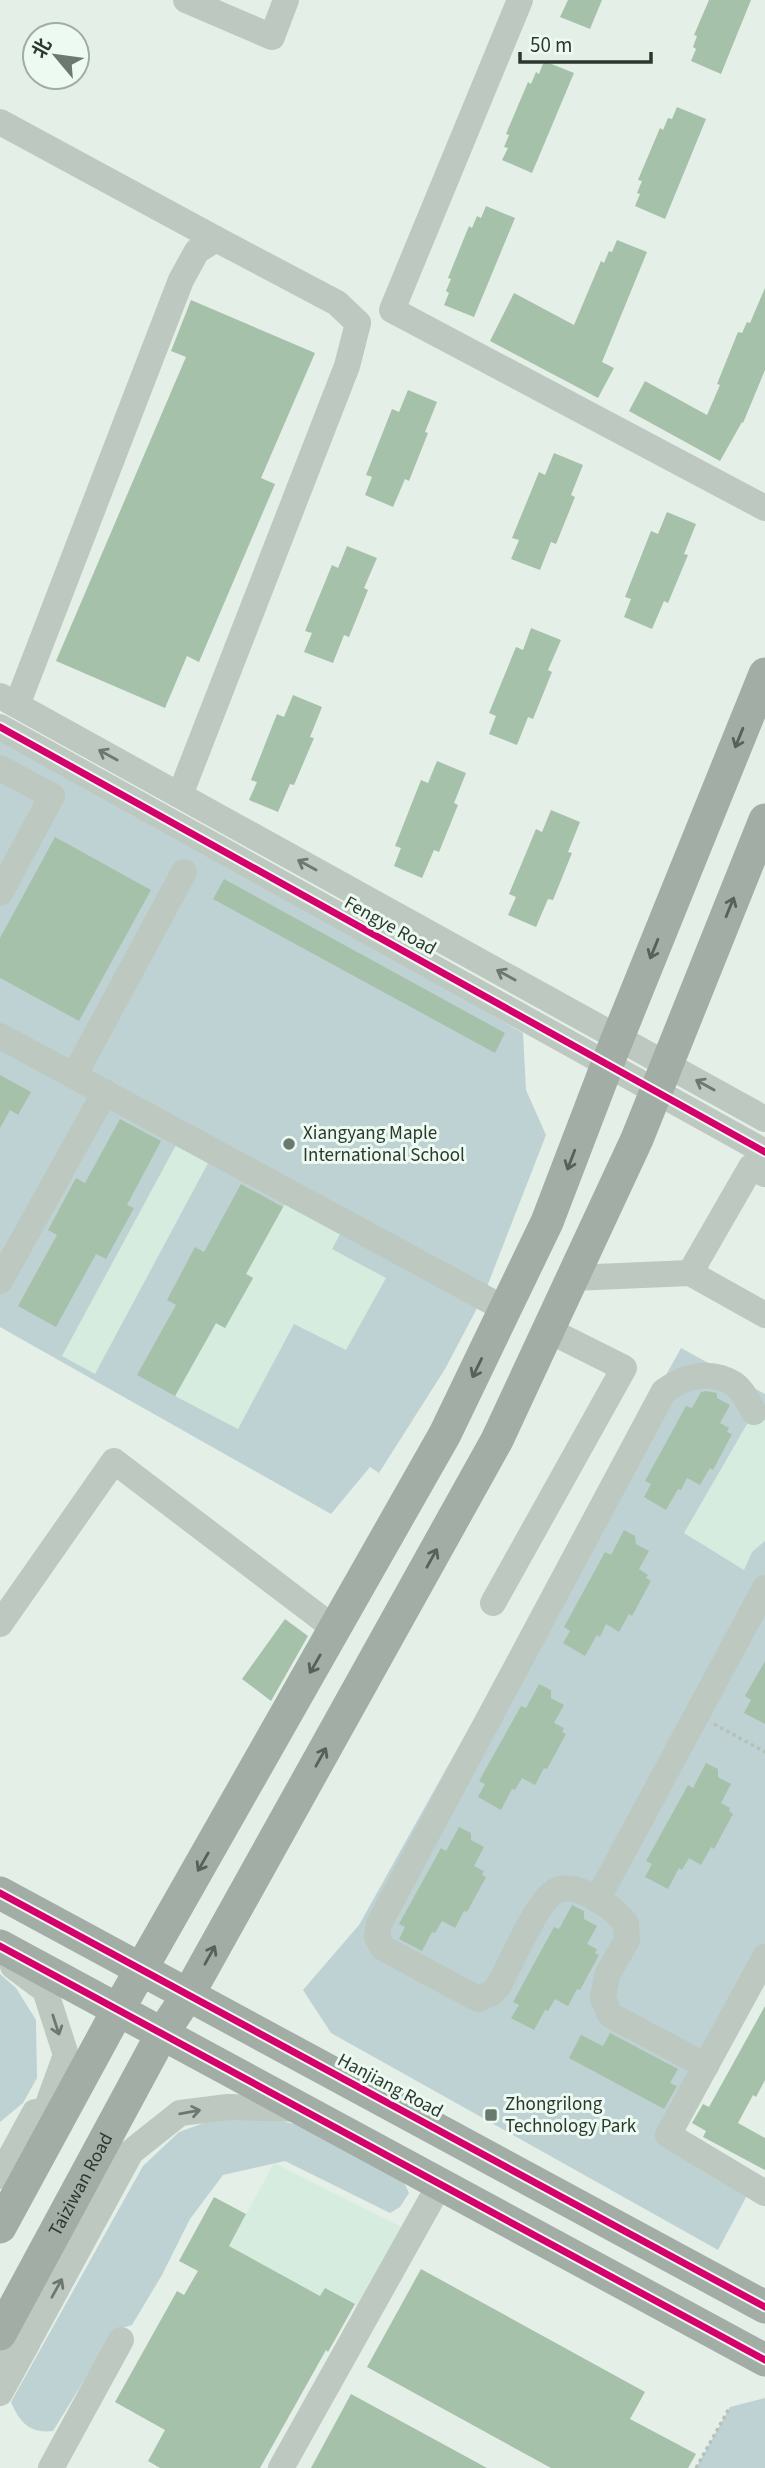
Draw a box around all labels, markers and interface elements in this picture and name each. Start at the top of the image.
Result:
north arrow [21,21,91,91]
scale bar [520,21,651,65]
text: 50 m [530,30,572,60]
text: 北 [26,34,59,63]
one-way arrow [732,726,745,748]
one-way arrow [98,748,119,761]
one-way arrow [297,858,318,871]
street label: Fengye Road [339,890,441,962]
one-way arrow [725,896,738,918]
one-way arrow [647,937,660,959]
one-way arrow [497,968,517,982]
one-way arrow [696,1078,716,1092]
place label: Xiangyang Maple International School [303,1120,465,1169]
marker: Xiangyang Maple International School [281,1136,297,1152]
one-way arrow [564,1149,576,1171]
one-way arrow [470,1357,484,1378]
one-way arrow [426,1548,439,1569]
one-way arrow [308,1653,322,1673]
one-way arrow [314,1747,328,1767]
one-way arrow [196,1851,210,1871]
one-way arrow [203,1946,217,1966]
one-way arrow [51,2013,64,2035]
street label: Hanjiang Road [333,2047,447,2125]
place label: Zhongrilong Technology Park [505,2091,637,2140]
one-way arrow [179,2105,201,2118]
marker: Zhongrilong Technology Park [483,2107,499,2123]
street label: Taiziwan Road [42,2128,120,2241]
one-way arrow [51,2278,64,2299]

